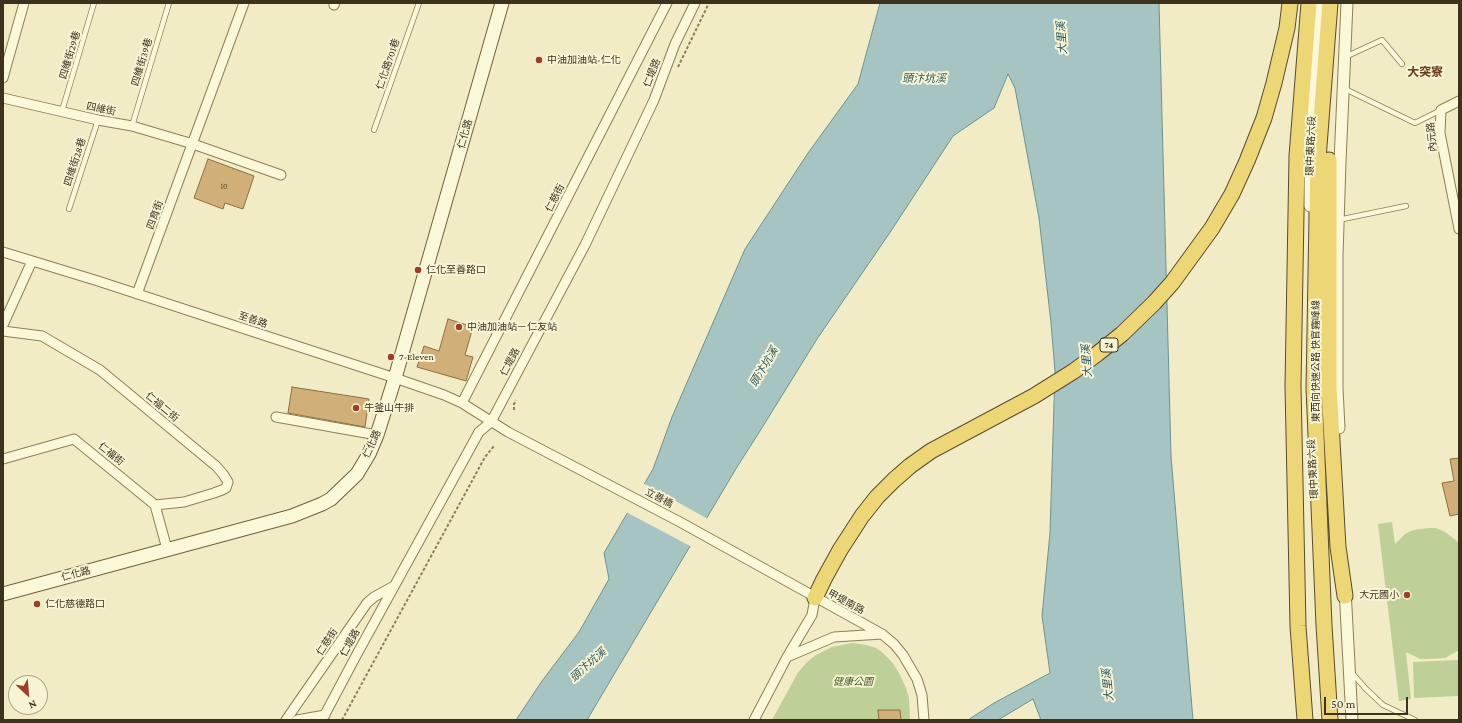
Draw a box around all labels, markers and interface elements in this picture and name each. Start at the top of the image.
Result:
water label: 大里溪 [1054,21,1070,55]
street label: 四維街29巷 [57,29,83,81]
street label: 四維街39巷 [129,36,155,88]
street label: 仁化路701巷 [374,37,402,91]
place label: 中油加油站-仁化 [547,54,621,66]
marker: 中油加油站-仁化 [534,55,544,65]
street label: 仁堤路 [641,57,663,89]
district label: 大突寮 [1407,65,1443,79]
water label: 頭汴坑溪 [902,72,946,86]
street label: 四維街 [85,100,117,118]
street label: 環中東路六段 [1304,116,1318,176]
street label: 仁化路 [455,118,475,150]
street label: 內元路 [1424,121,1440,153]
street label: 四維街28巷 [62,136,88,188]
house number: 10 [220,182,228,192]
street label: 仁慈街 [543,182,567,214]
street label: 四育街 [144,199,166,231]
place label: 仁化至善路口 [426,264,486,276]
marker: 仁化至善路口 [413,265,423,275]
street label: 東西向快速公路 快官霧峰線 [1310,300,1322,422]
street label: 至善路 [237,310,269,330]
place label: 中油加油站－仁友站 [467,321,557,333]
marker: 中油加油站－仁友站 [454,322,464,332]
road number: 74 [1100,338,1118,352]
water label: 大里溪 [1079,344,1095,378]
water label: 頭汴坑溪 [747,345,781,389]
street label: 仁堤路 [498,346,522,378]
place label: 7-Eleven [399,351,434,363]
marker: 7-Eleven [386,352,396,362]
street label: 仁福二街 [143,390,181,424]
place label: 牛釜山牛排 [364,402,414,414]
marker: 牛釜山牛排 [351,403,361,413]
street label: 仁化路 [360,428,384,460]
street label: 環中東路六段 [1305,439,1321,499]
street label: 仁福街 [96,440,126,468]
street label: 立善橋 [643,486,675,510]
street label: 仁化路 [60,564,92,584]
street label: 甲堤南路 [826,587,866,617]
place label: 大元國小 [1359,589,1399,601]
marker: 大元國小 [1402,590,1412,600]
place label: 仁化慈德路口 [45,598,105,610]
marker: 仁化慈德路口 [32,599,42,609]
street label: 仁慈街 [314,626,340,658]
street label: 仁堤路 [337,627,363,659]
water label: 頭汴坑溪 [567,645,609,685]
water label: 大里溪 [1100,668,1116,702]
north arrow [8,675,48,715]
park label: 健康公園 [833,676,873,688]
scale bar [1326,689,1410,715]
text: 50 m [1331,697,1355,711]
text: N [27,698,39,712]

